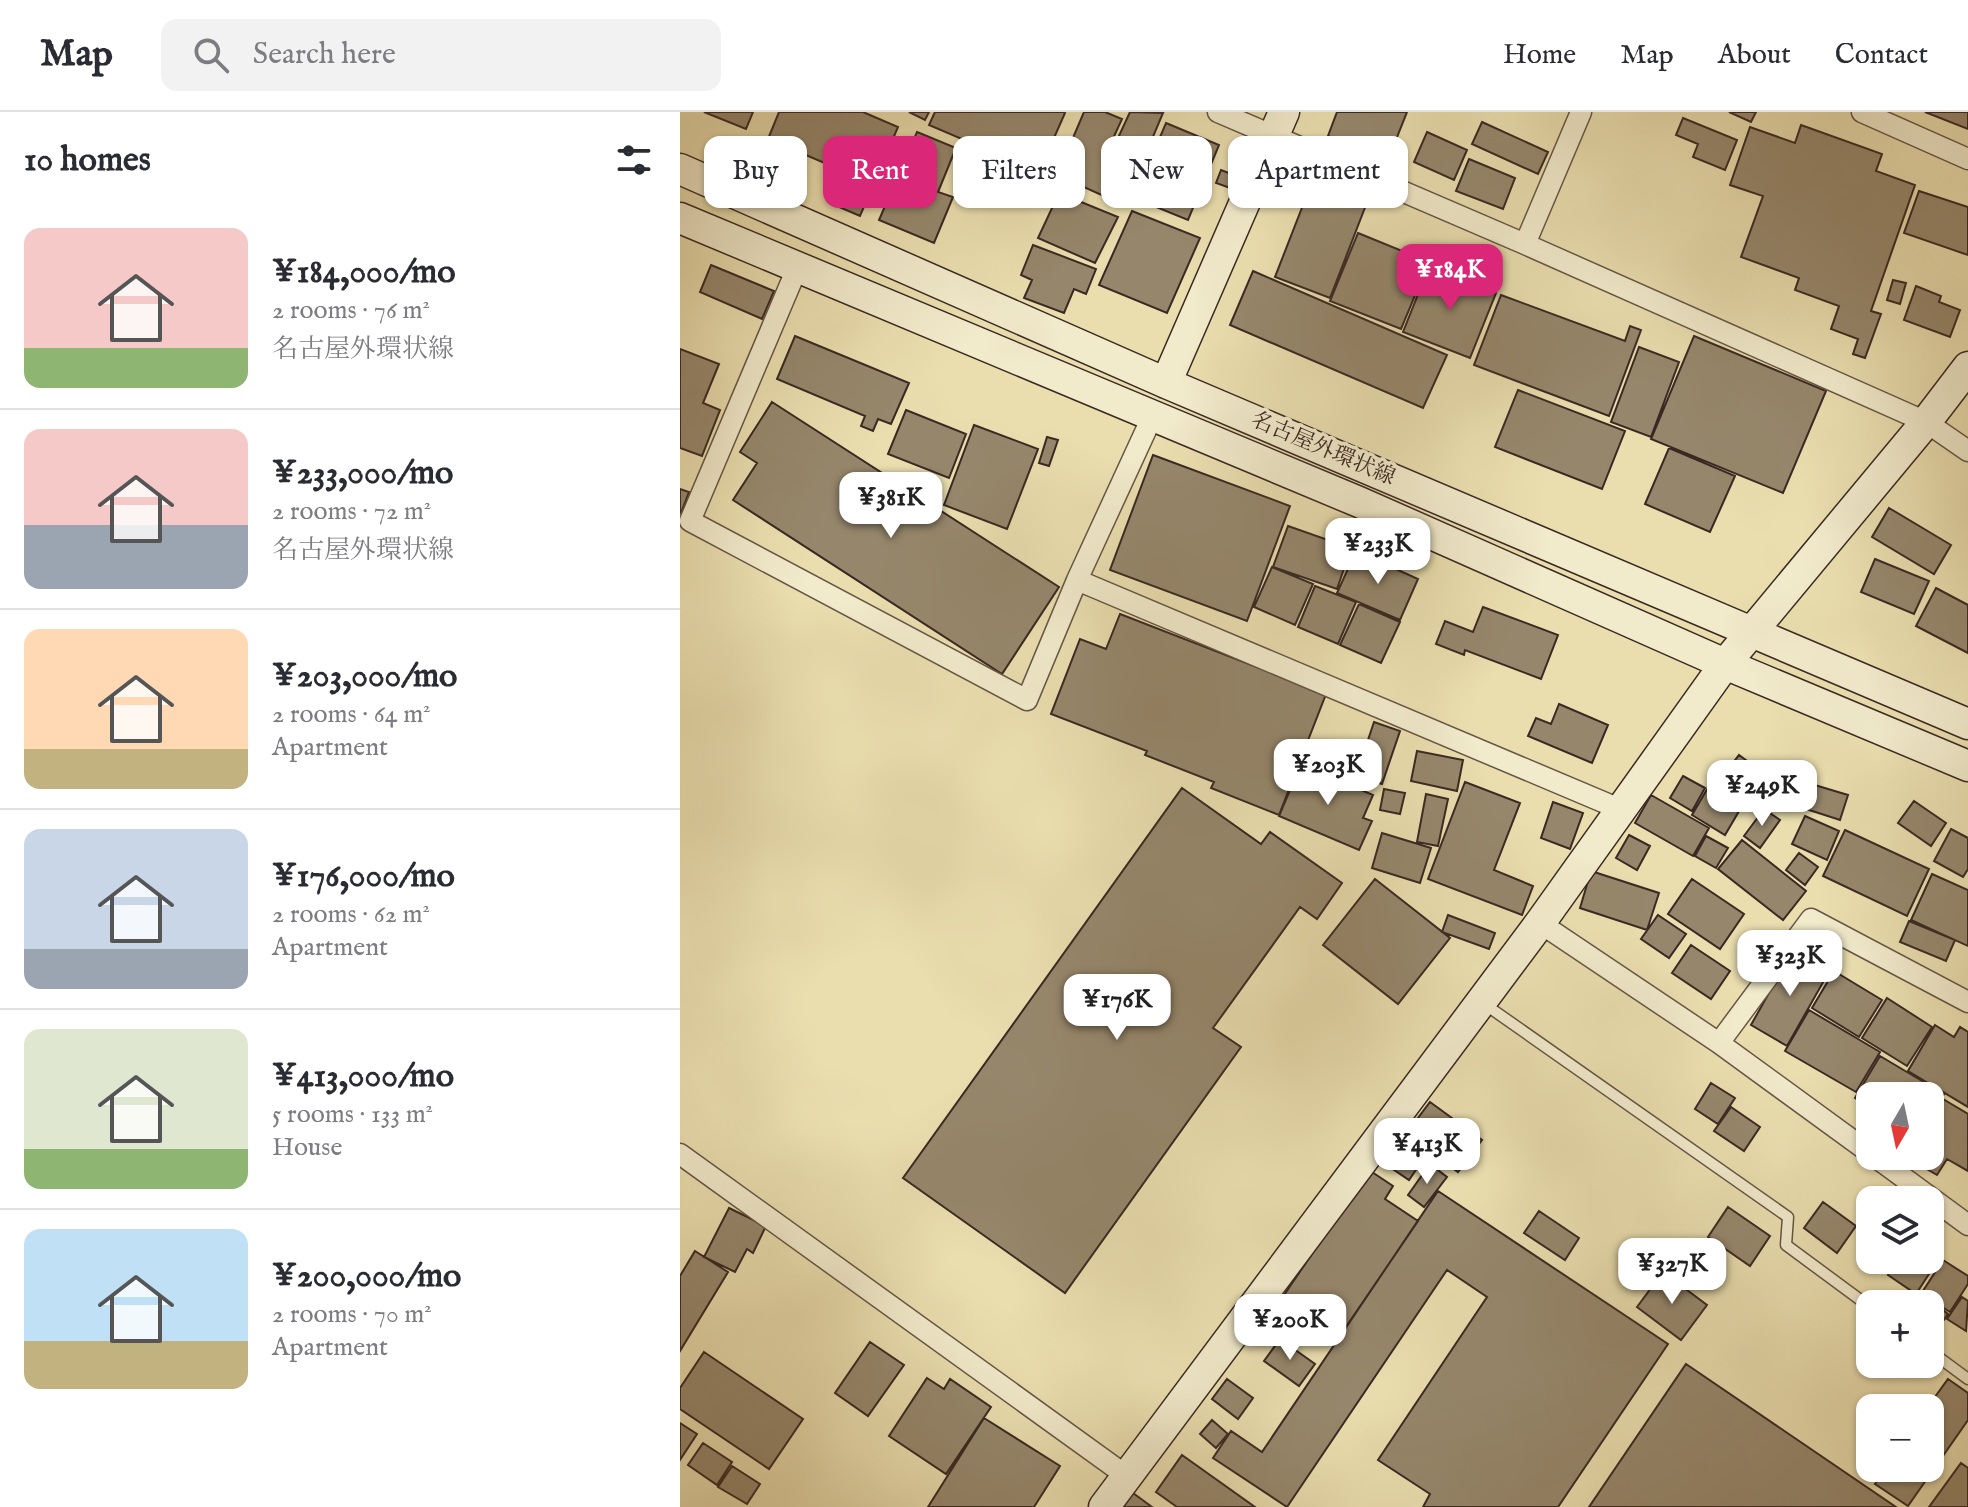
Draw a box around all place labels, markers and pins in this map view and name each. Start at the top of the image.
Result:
pin: ¥184K [1394,244,1506,312]
pin: ¥381K [835,472,947,540]
pin: ¥233K [1322,518,1434,586]
pin: ¥203K [1272,739,1384,807]
pin: ¥249K [1706,760,1818,828]
pin: ¥323K [1734,930,1846,998]
pin: ¥176K [1061,974,1173,1042]
pin: ¥413K [1371,1118,1483,1186]
pin: ¥327K [1616,1238,1728,1306]
pin: ¥200K [1234,1294,1346,1362]

